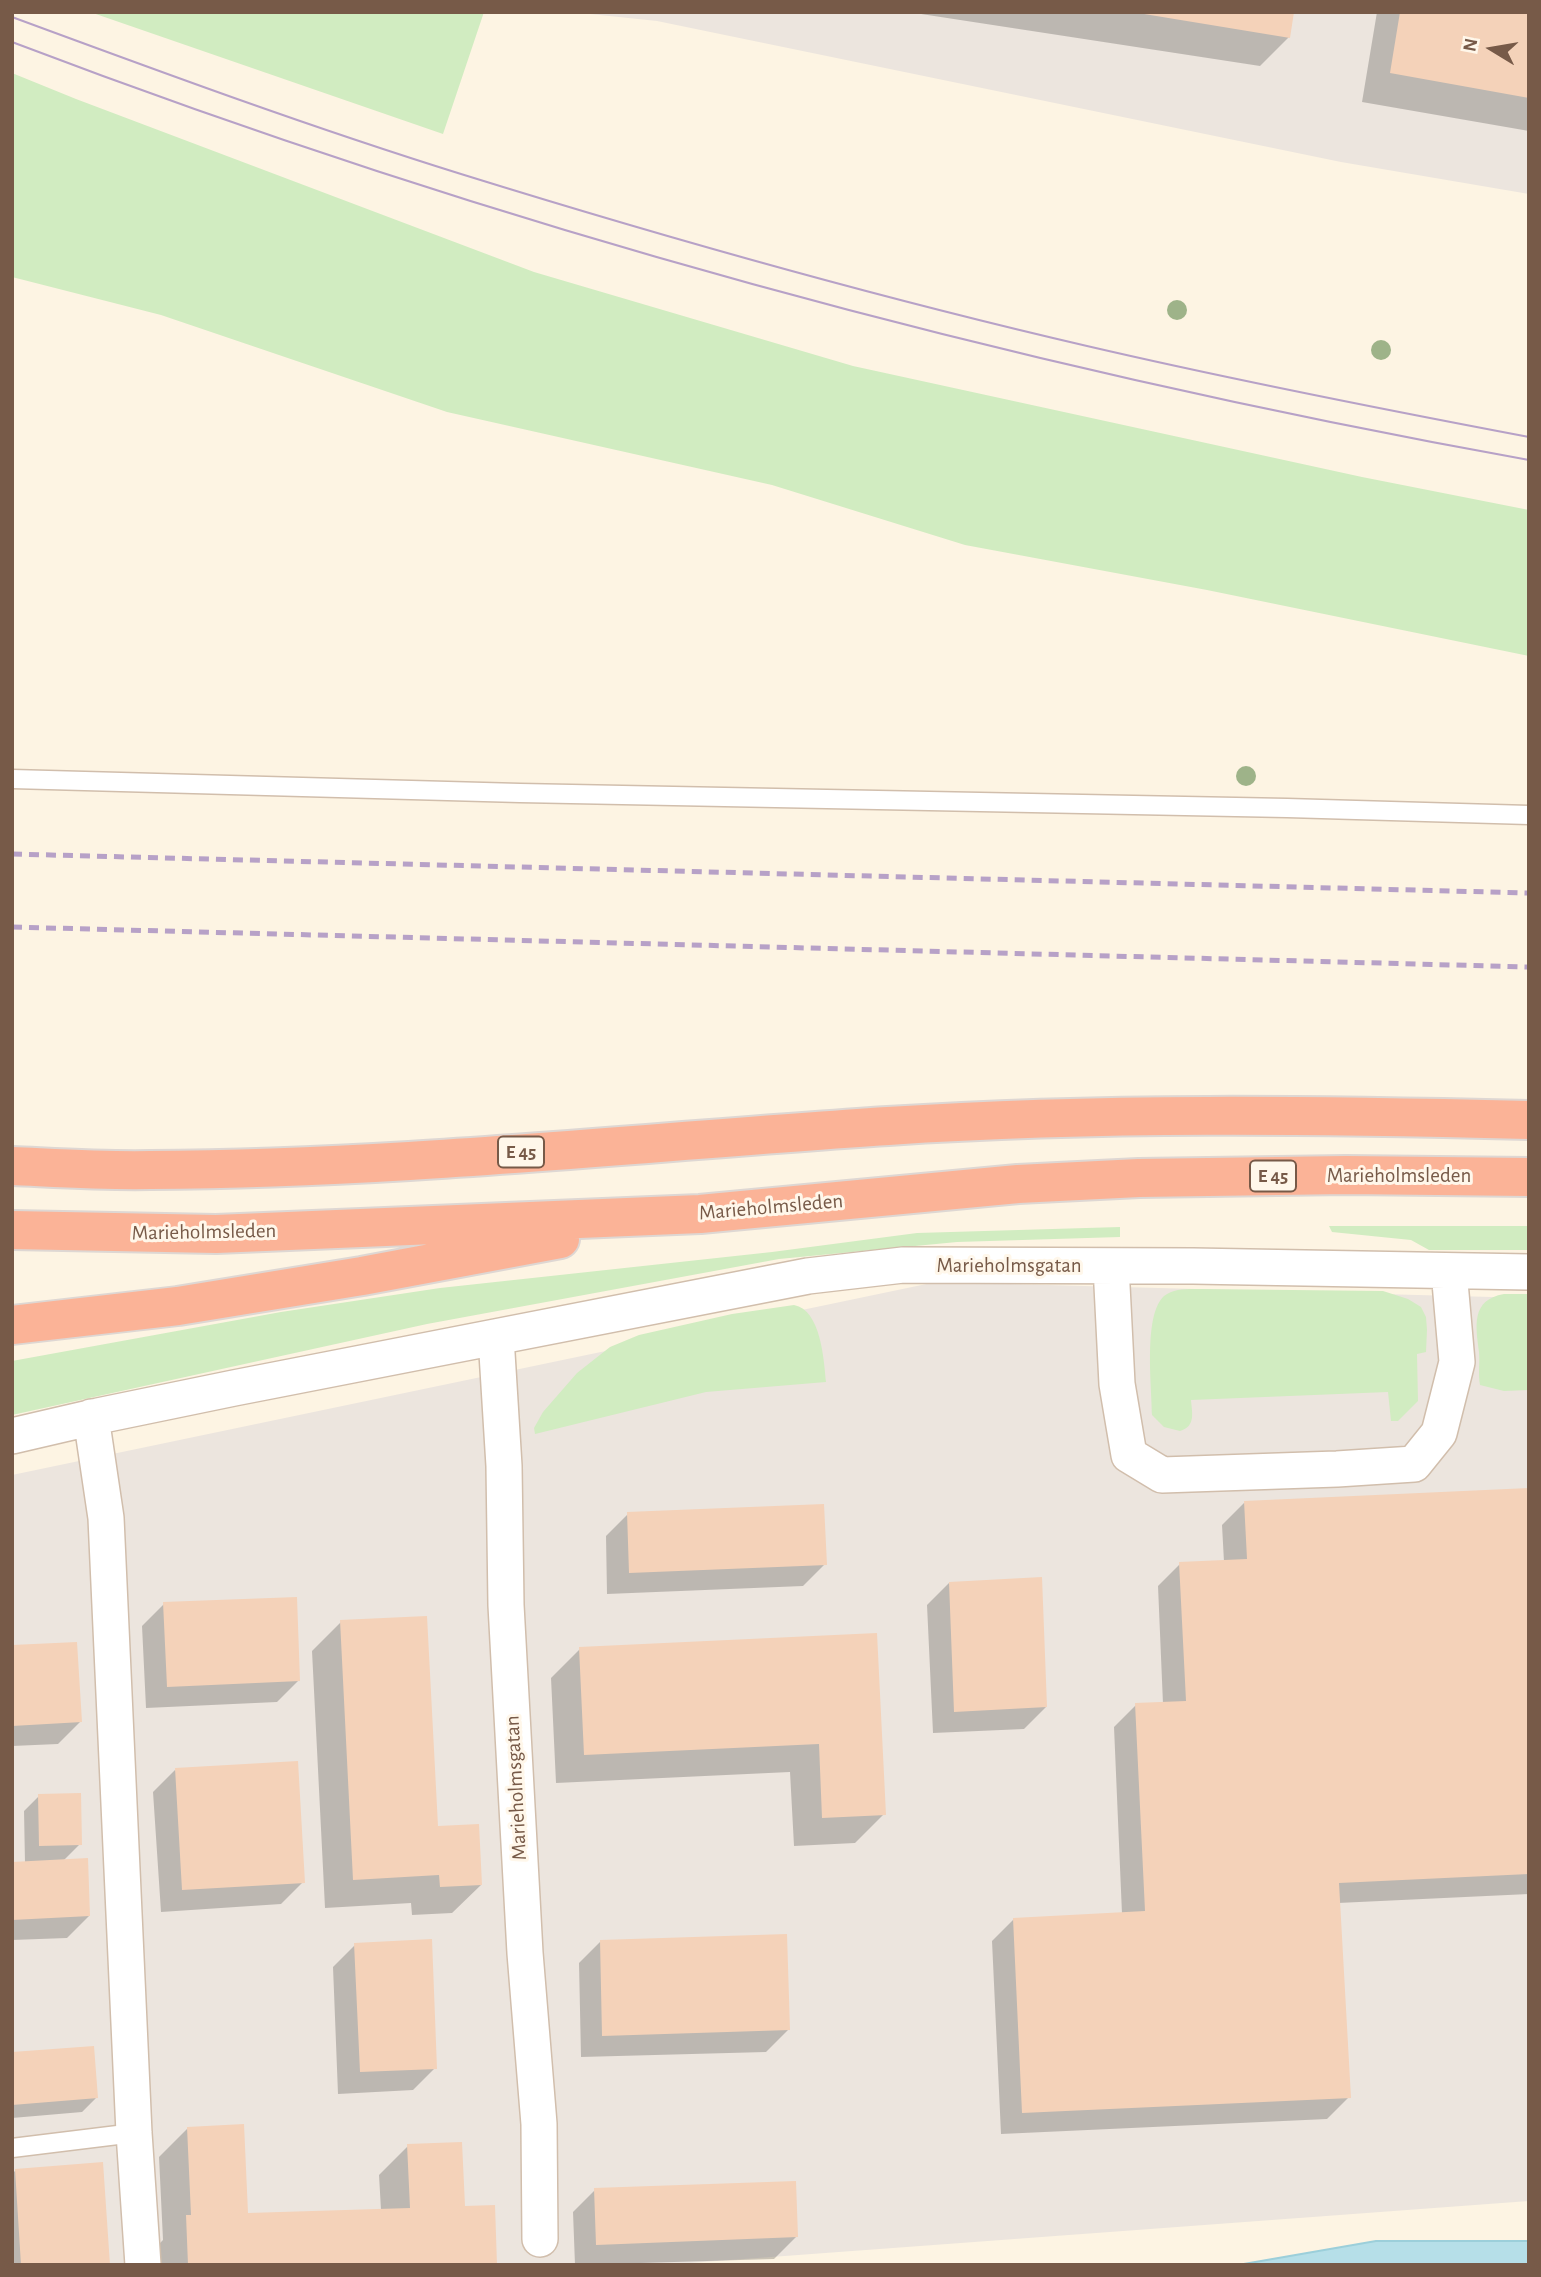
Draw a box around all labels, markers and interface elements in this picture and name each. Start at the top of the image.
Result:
north arrow [1457,14,1527,84]
text: N [1460,37,1481,53]
road number: E 45 [498,1136,544,1168]
road number: E 45 [1250,1160,1296,1192]
street label: Marieholmsleden [1327,1163,1471,1189]
street label: Marieholmsleden [698,1188,844,1226]
street label: Marieholmsleden [131,1218,277,1246]
street label: Marieholmsgatan [936,1253,1082,1279]
street label: Marieholmsgatan [500,1715,532,1861]

